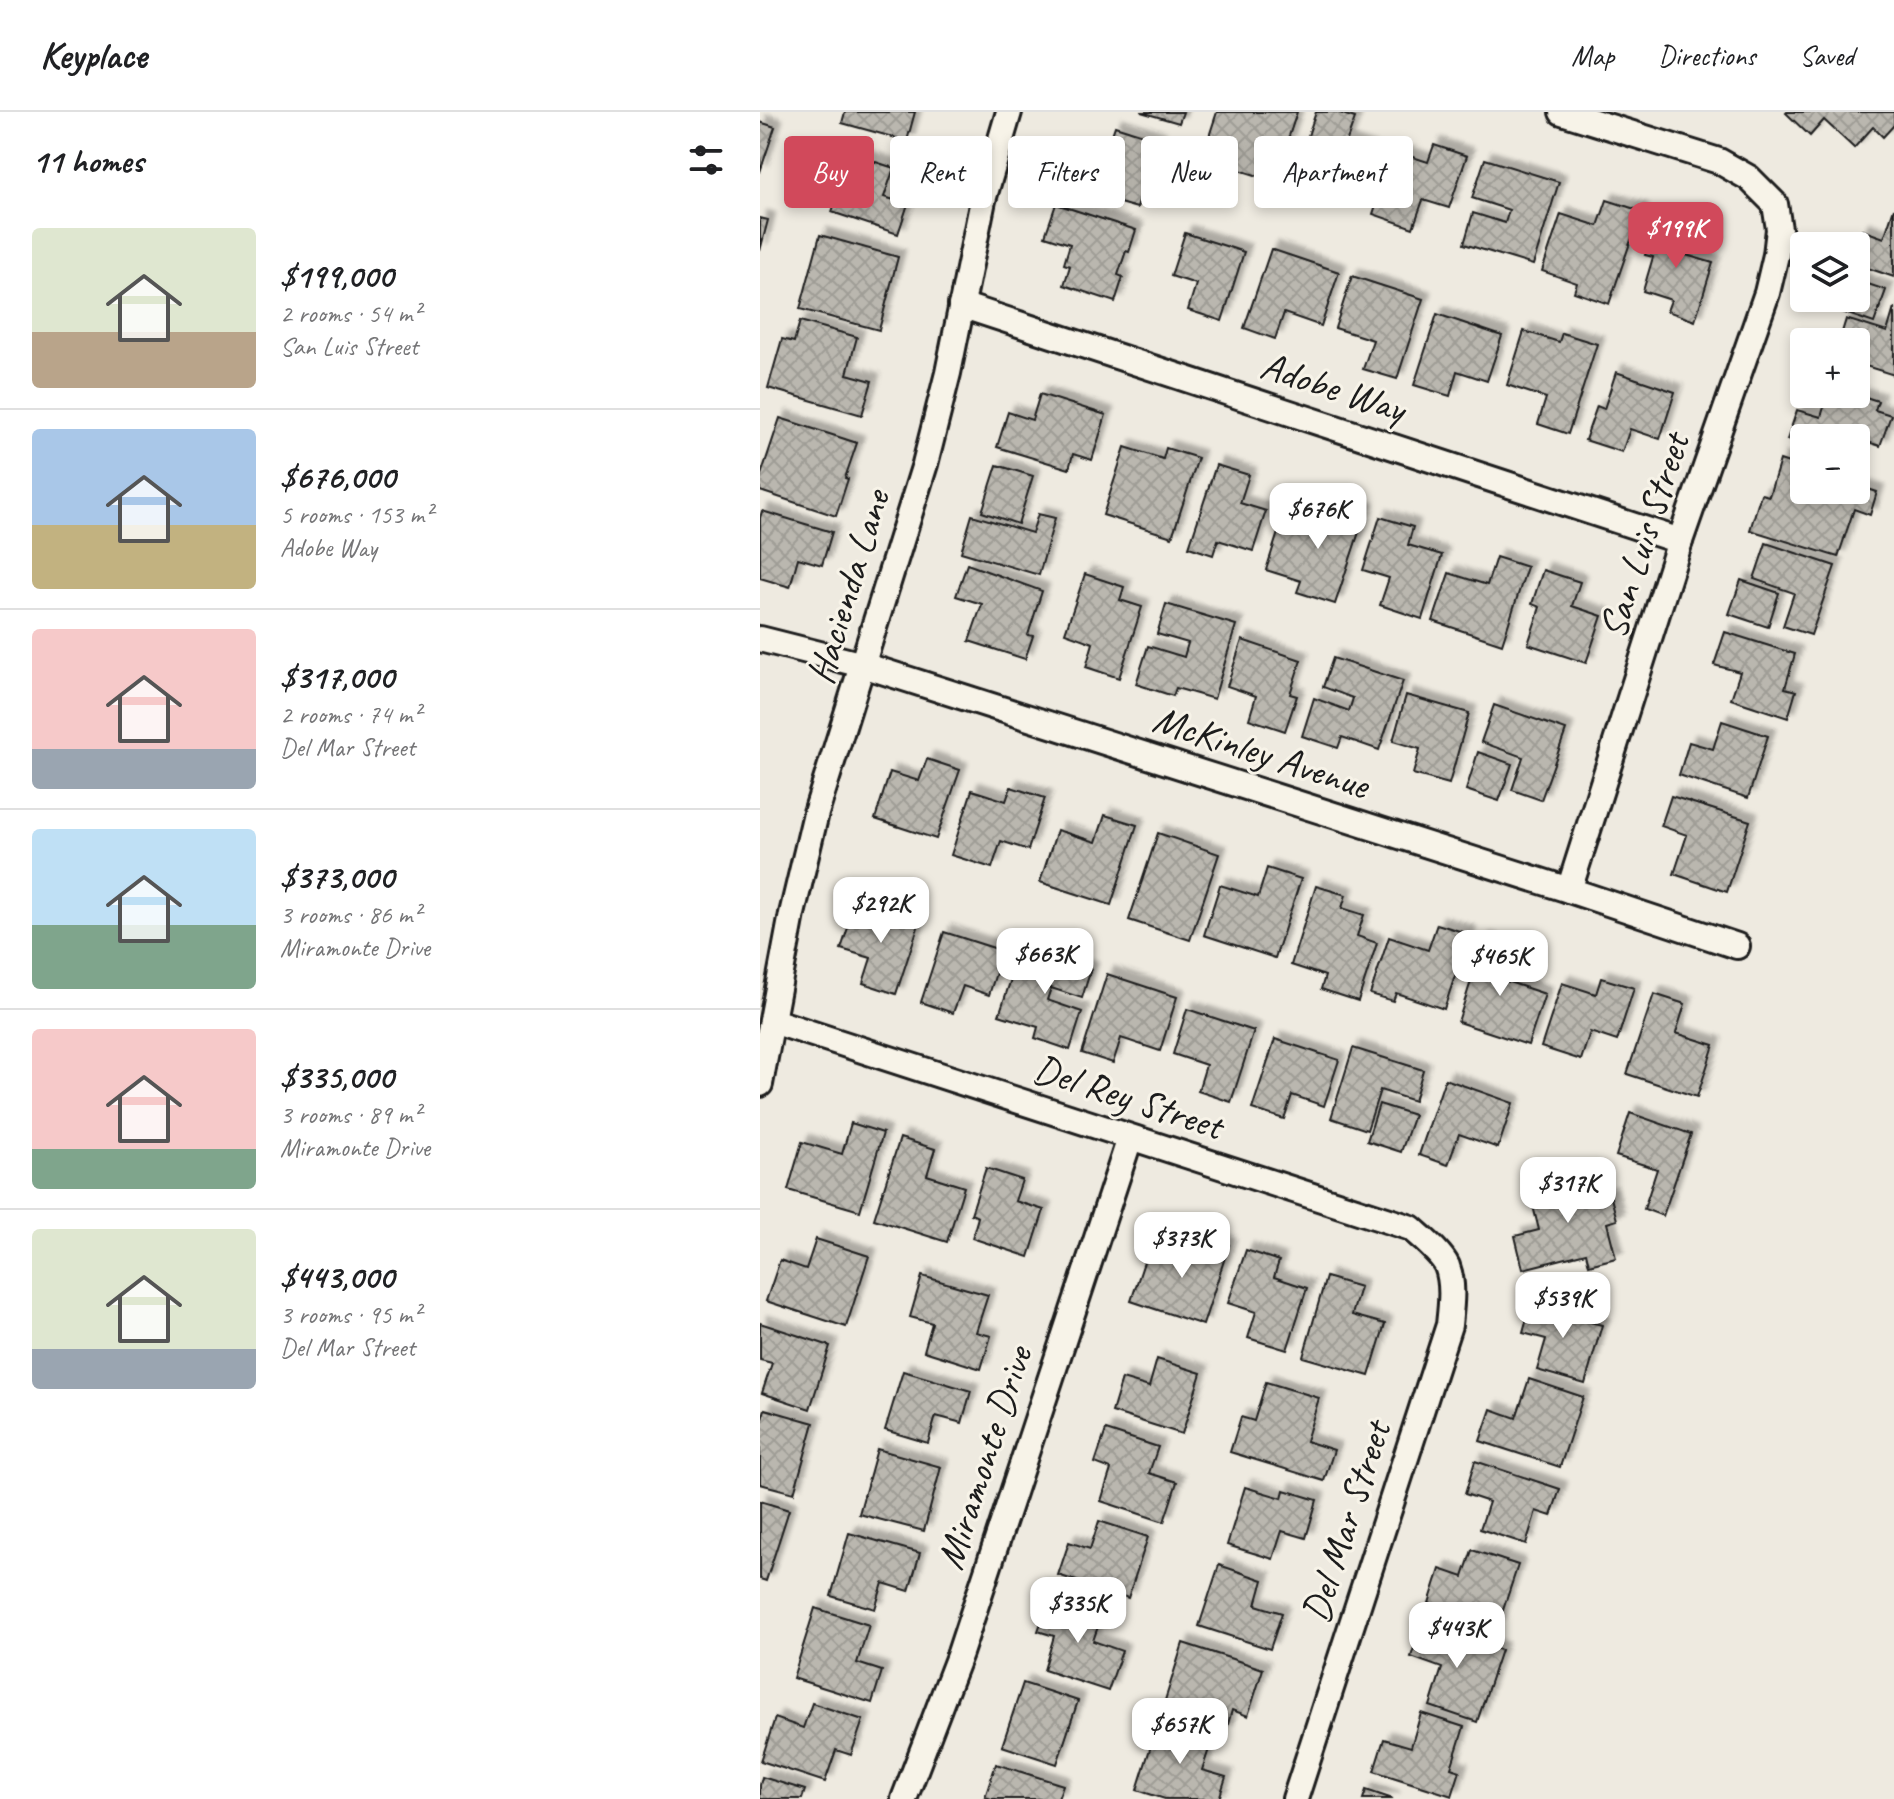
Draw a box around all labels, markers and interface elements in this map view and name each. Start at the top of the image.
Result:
text: Keyplace [40,32,147,79]
text: Map [1571,38,1614,73]
text: Directions [1658,38,1756,73]
text: Saved [1800,38,1854,73]
chip: Buy [784,136,874,208]
chip: Rent [890,136,992,208]
chip: Filters [1008,136,1125,208]
chip: New [1141,136,1238,208]
chip: Apartment [1254,136,1413,208]
icon: filters [684,138,728,182]
text: 11 homes [32,139,143,182]
pin: $199K [1620,202,1732,270]
text: $199K [1646,211,1706,244]
map controls [1790,232,1870,504]
button: layers [1790,232,1870,312]
text: $199,000 [280,254,393,297]
icon: home [96,260,192,356]
text: 2 rooms · 54 m² [280,297,421,330]
button: + [1790,328,1870,408]
text: San Luis Street [280,330,418,363]
street label: Adobe Way [1254,340,1415,435]
street label: San Luis Street [1587,424,1702,645]
button: − [1790,424,1870,504]
text: $676,000 [280,455,395,498]
icon: home [96,461,192,557]
street label: Hacienda Lane [795,481,902,690]
pin: $676K [1262,483,1374,551]
text: $676K [1288,492,1349,525]
text: 5 rooms · 153 m² [280,498,432,531]
text: Adobe Way [280,531,377,564]
text: $317,000 [280,655,394,698]
icon: home [96,661,192,757]
street label: McKinley Avenue [1147,694,1378,811]
text: 2 rooms · 74 m² [280,698,421,731]
text: Del Mar Street [280,731,415,764]
text: $373,000 [280,855,394,898]
icon: home [96,861,192,957]
pin: $292K [825,877,937,945]
text: $292K [851,886,911,919]
text: 3 rooms · 86 m² [280,898,421,931]
pin: $663K [989,928,1101,996]
pin: $465K [1444,930,1556,998]
text: Miramonte Drive [280,931,430,964]
text: $663K [1014,937,1076,970]
text: $465K [1470,939,1530,972]
street label: Del Rey Street [1027,1043,1232,1152]
text: $335,000 [280,1055,393,1098]
icon: home [96,1061,192,1157]
text: 3 rooms · 89 m² [280,1098,421,1131]
text: Miramonte Drive [280,1131,430,1164]
pin: $317K [1512,1157,1624,1225]
text: $317K [1538,1166,1598,1199]
pin: $373K [1126,1212,1238,1280]
text: $373K [1152,1221,1212,1254]
text: $443,000 [280,1255,394,1298]
icon: home [96,1261,192,1357]
pin: $539K [1507,1272,1619,1340]
text: $539K [1533,1281,1593,1314]
text: 3 rooms · 95 m² [280,1298,421,1331]
text: Del Mar Street [280,1331,415,1364]
street label: Miramonte Drive [925,1338,1044,1576]
street label: Del Mar Street [1290,1412,1403,1629]
pin: $335K [1022,1577,1134,1645]
text: $335K [1048,1586,1108,1619]
pin: $443K [1401,1602,1513,1670]
text: $443K [1427,1611,1487,1644]
pin: $657K [1124,1698,1236,1766]
text: $657K [1150,1707,1210,1740]

